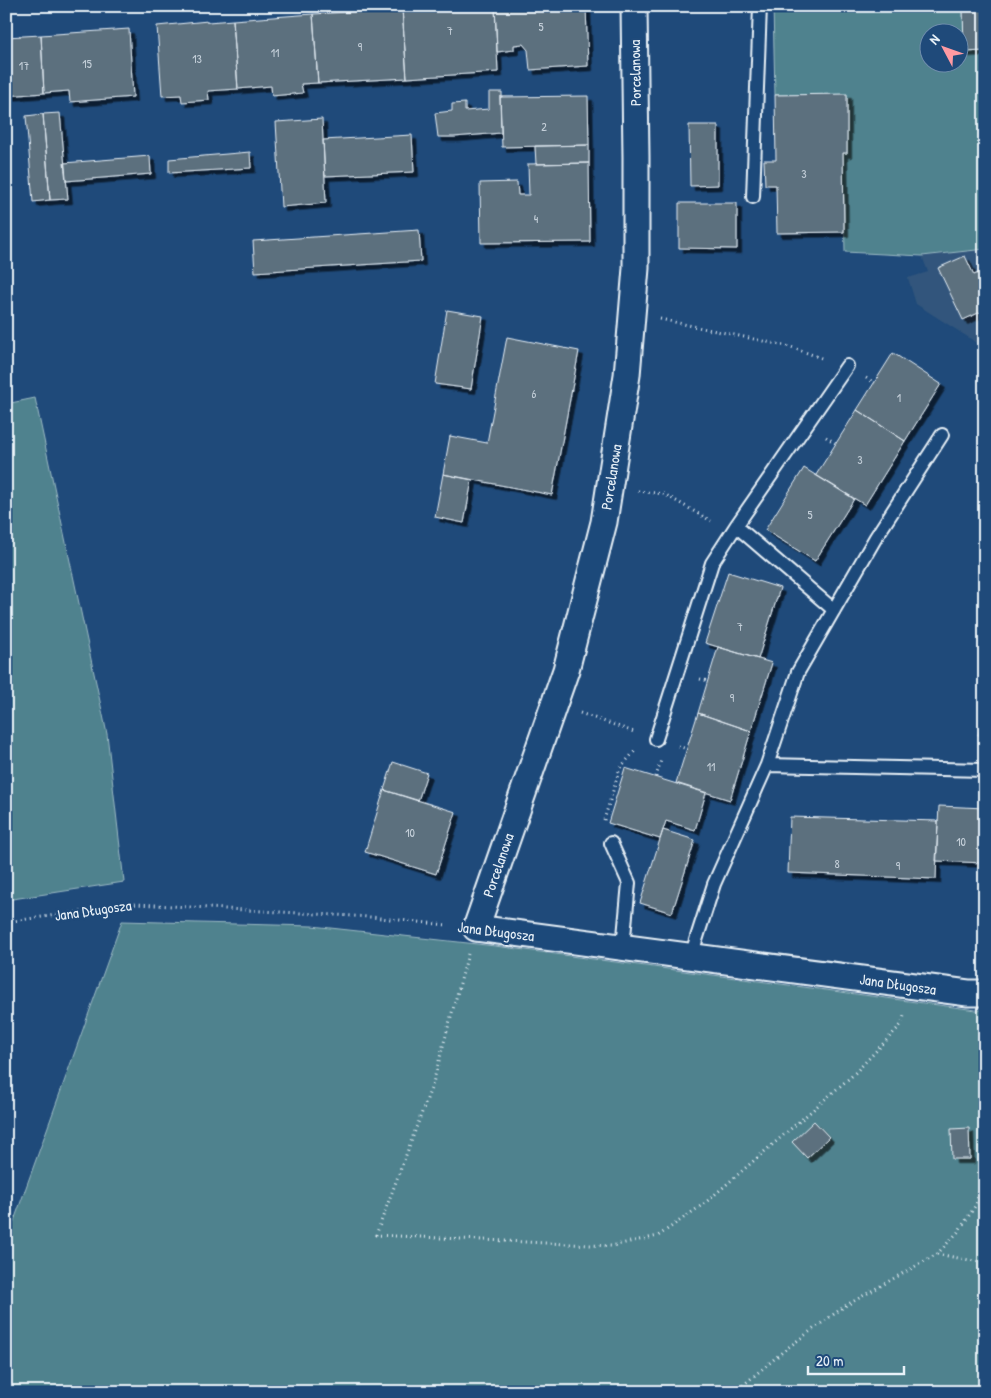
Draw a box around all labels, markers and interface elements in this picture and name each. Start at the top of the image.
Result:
house number: 5 [538,18,544,35]
house number: 7 [447,22,453,39]
north arrow [918,22,968,72]
text: N [924,30,944,48]
house number: 9 [358,38,363,55]
street label: Porcelanowa [624,40,646,106]
house number: 11 [271,44,279,61]
house number: 13 [192,50,202,67]
house number: 15 [82,55,92,72]
house number: 17 [19,57,29,74]
house number: 2 [541,118,547,135]
house number: 3 [801,165,807,182]
house number: 4 [534,210,539,227]
house number: 6 [532,385,537,402]
house number: 1 [897,389,901,406]
street label: Porcelanowa [595,442,627,511]
house number: 3 [857,451,863,468]
house number: 5 [807,506,813,523]
house number: 7 [737,618,743,635]
house number: 9 [730,689,735,706]
house number: 11 [707,758,715,775]
house number: 10 [405,824,415,841]
street label: Porcelanowa [477,830,519,900]
house number: 10 [956,833,966,850]
house number: 8 [834,855,840,872]
house number: 9 [896,857,901,874]
street label: Jana Długosza [53,894,133,926]
street label: Jana Długosza [456,916,536,946]
street label: Jana Długosza [858,968,938,1000]
scale bar [808,1343,905,1375]
text: 20 m [816,1350,843,1371]

